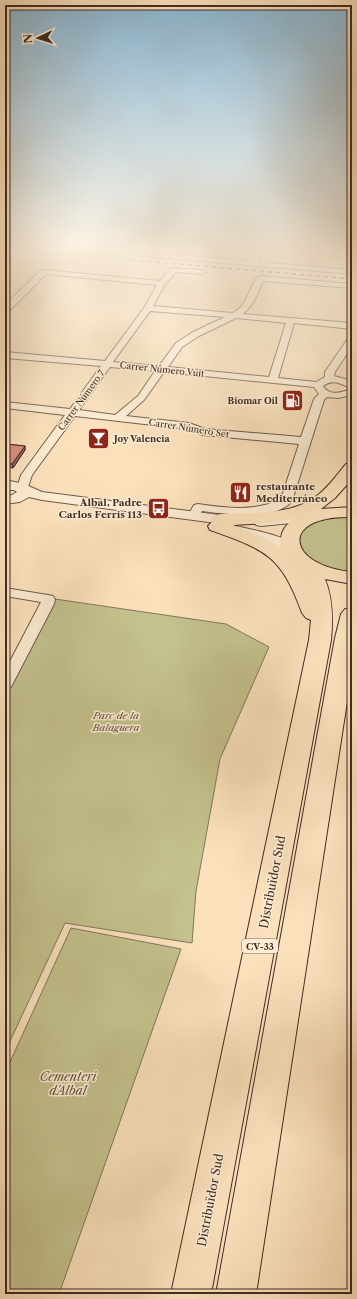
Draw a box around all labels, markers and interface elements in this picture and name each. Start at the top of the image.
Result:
north arrow [18,18,58,58]
text: N [21,33,35,44]
street label: Carrer Número Vuit [119,359,206,379]
street label: Carrer Número 7 [55,367,107,432]
fuel station icon: Biomar Oil [280,387,306,413]
place label: Biomar Oil [228,395,278,406]
street label: Carrer Número Set [148,416,231,440]
bar icon: Joy Valencia [86,425,112,451]
place label: Joy Valencia [112,433,170,444]
restaurant icon: restaurante Mediterráneo [228,479,254,505]
place label: restaurante Mediterráneo [256,480,327,505]
bus stop icon: Albal, Padre Carlos Ferris 113 [145,495,171,521]
place label: Albal, Padre Carlos Ferris 113 [59,496,142,521]
park label: Parc de la Balaguera [91,709,140,734]
street label: Distribuïdor Sud [256,834,288,930]
road number: CV-33 [242,939,278,953]
park label: Cementeri d'Albal [40,1069,98,1098]
street label: Distribuïdor Sud [194,1152,226,1248]

